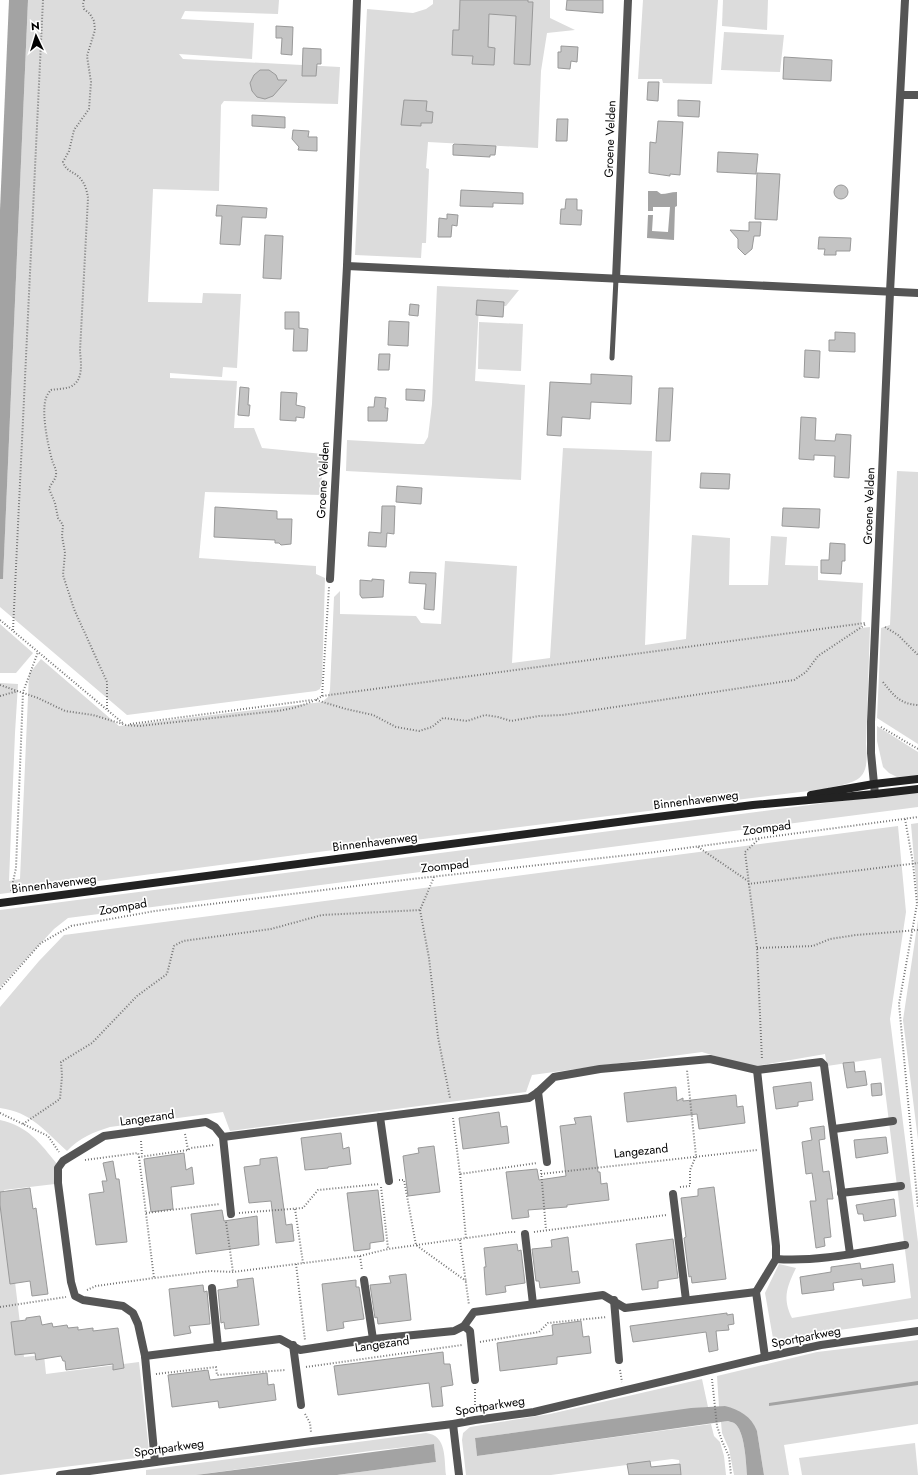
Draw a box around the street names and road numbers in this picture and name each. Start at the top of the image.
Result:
street label: Groene Velden [600,100,620,178]
street label: Groene Velden [312,441,334,519]
street label: Groene Velden [859,467,879,545]
street label: Binnenhavenweg [653,786,739,814]
street label: Zoompad [742,816,792,840]
street label: Binnenhavenweg [332,828,418,856]
street label: Zoompad [420,855,470,877]
street label: Binnenhavenweg [11,870,97,898]
street label: Zoompad [98,894,148,920]
street label: Langezand [119,1105,175,1131]
street label: Langezand [613,1139,669,1163]
street label: Sportparkweg [770,1321,842,1353]
street label: Langezand [354,1331,410,1357]
street label: Sportparkweg [454,1392,526,1420]
street label: Sportparkweg [133,1434,205,1462]

